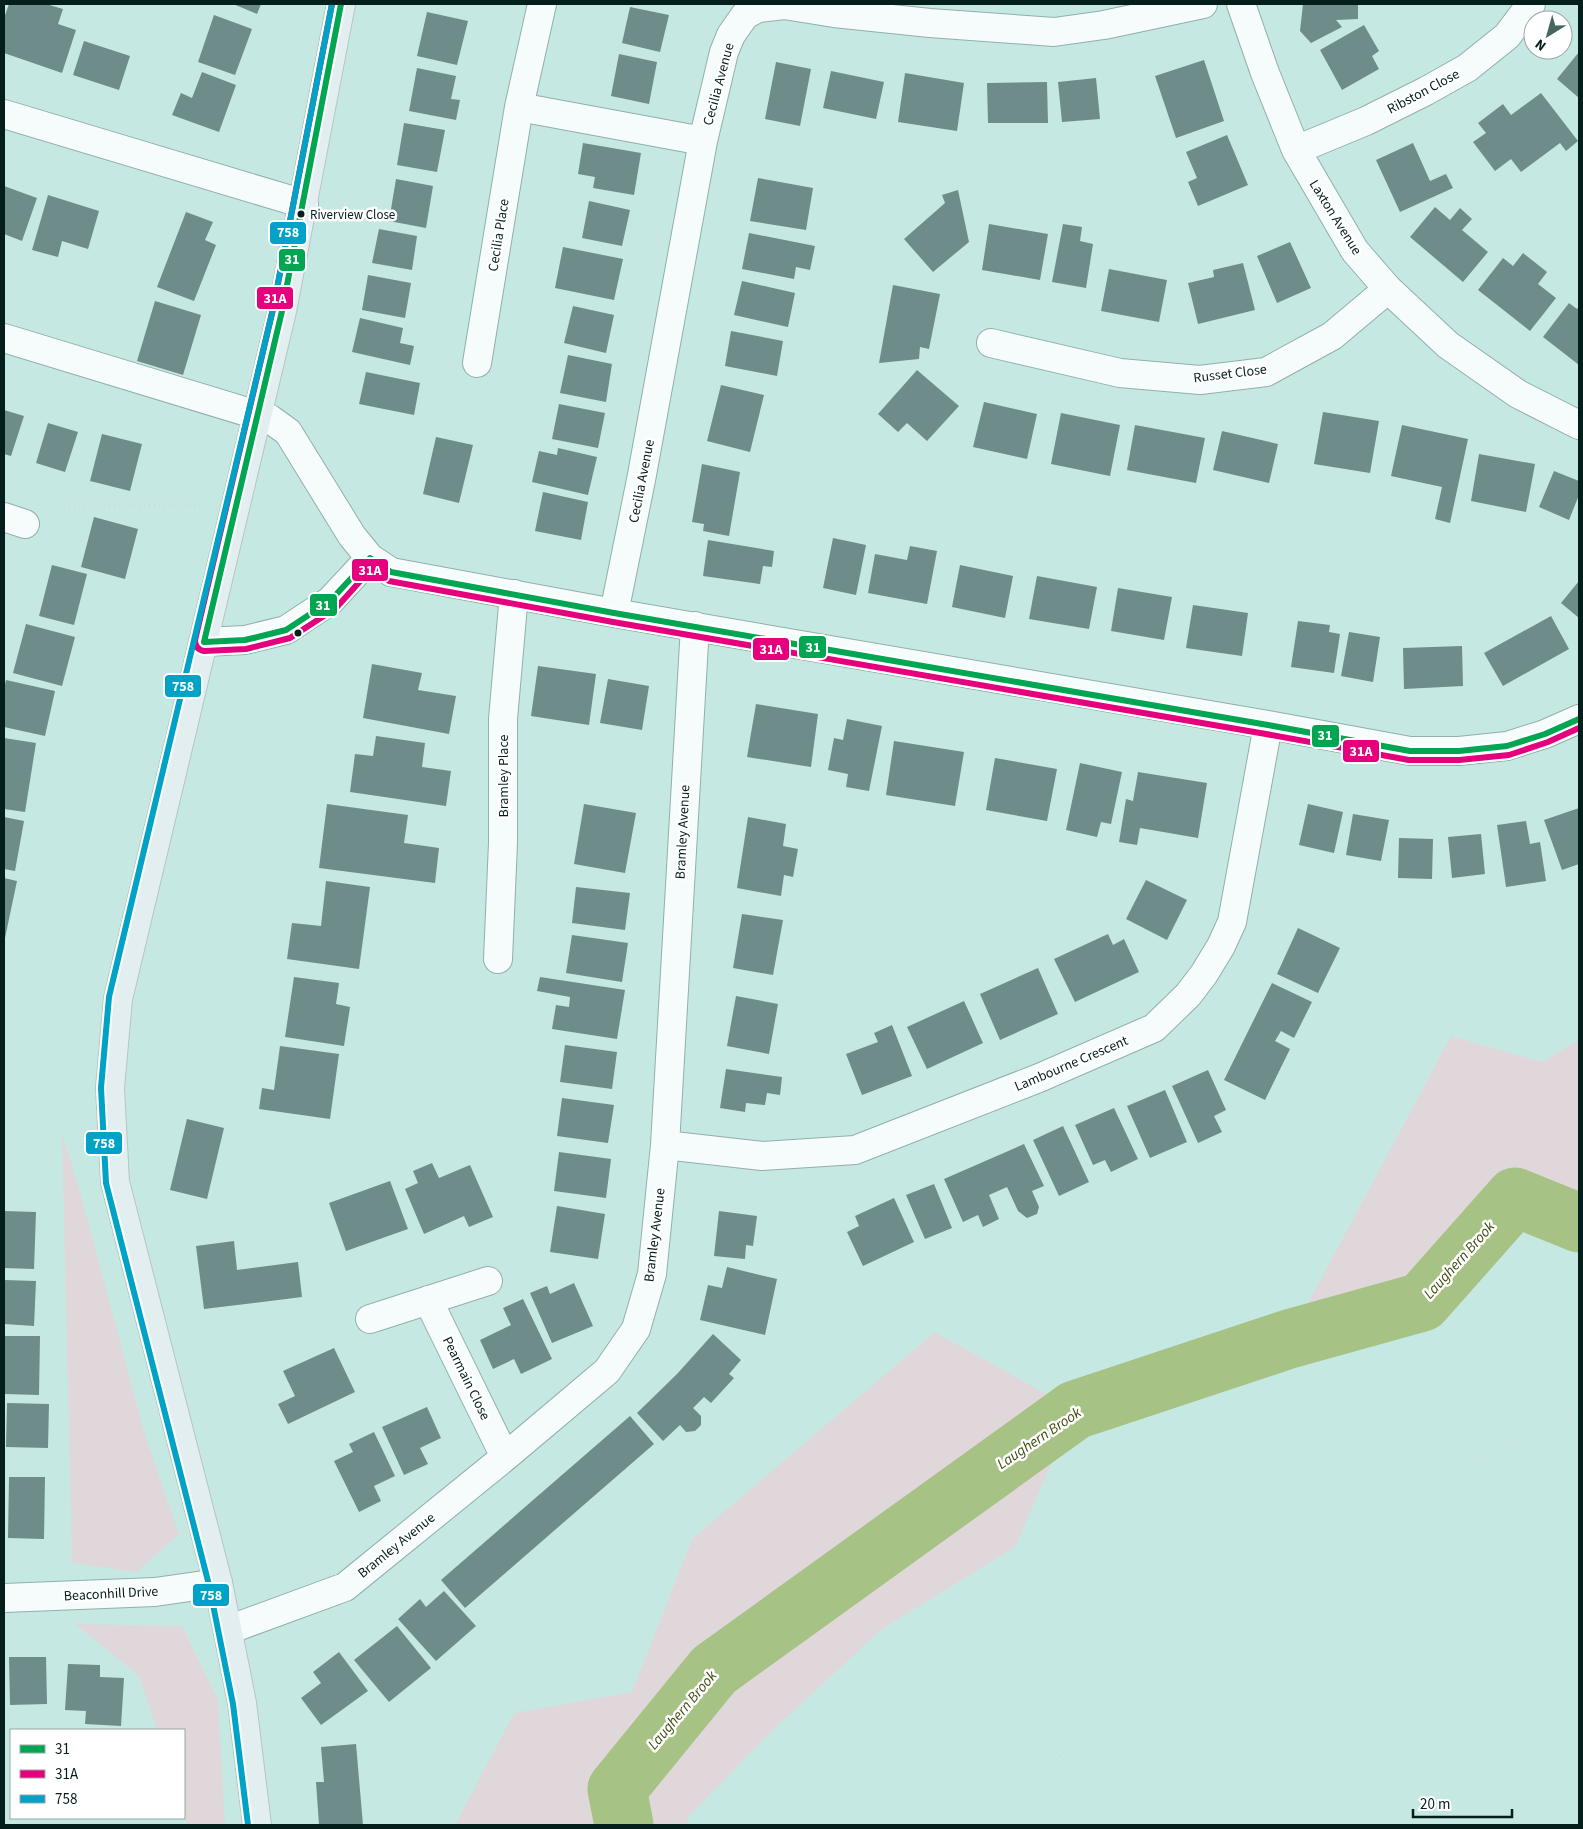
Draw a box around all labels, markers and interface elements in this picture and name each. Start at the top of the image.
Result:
north arrow [1523,10,1573,60]
text: N [1531,34,1551,55]
street label: Cecilia Avenue [698,41,740,128]
street label: Ribston Close [1384,64,1463,119]
street label: Laxton Avenue [1304,176,1366,259]
street label: Cecilia Place [483,197,515,273]
place label: Riverview Close [310,206,395,224]
marker: Riverview Close [296,209,306,219]
line badge: 758 [269,221,307,245]
text: 758 [277,223,299,243]
line badge: 31 [278,248,306,272]
text: 31 [285,250,299,270]
line badge: 31A [256,286,294,310]
text: 31A [264,289,287,309]
street label: Russet Close [1192,360,1268,388]
street label: Cecilia Avenue [624,438,660,525]
line badge: 31A [351,558,389,582]
text: 31A [359,561,382,581]
line badge: 31 [309,593,338,617]
text: 31 [316,596,330,616]
unlabelled marker [293,628,303,638]
line badge: 31 [798,635,827,659]
line badge: 31A [752,637,790,661]
text: 31 [806,638,820,658]
text: 31A [760,640,783,660]
line badge: 758 [164,674,202,698]
text: 758 [172,677,194,697]
line badge: 31 [1311,724,1340,748]
text: 31 [1318,726,1332,746]
street label: Bramley Place [494,734,514,817]
line badge: 31A [1342,739,1380,763]
text: 31A [1350,742,1373,762]
street label: Bramley Avenue [671,784,695,880]
street label: Lambourne Crescent [1012,1031,1132,1097]
line badge: 758 [85,1131,123,1155]
text: 758 [93,1134,115,1154]
street label: Bramley Avenue [639,1187,671,1283]
water label: Laughern Brook [1419,1216,1500,1304]
street label: Pearmain Close [437,1333,495,1424]
water label: Laughern Brook [993,1402,1086,1474]
street label: Bramley Avenue [354,1508,440,1583]
street label: Beaconhill Drive [63,1582,159,1606]
line badge: 758 [192,1583,230,1607]
text: 758 [200,1586,222,1606]
water label: Laughern Brook [643,1666,722,1754]
legend [10,1729,185,1819]
text: 31 [55,1739,70,1760]
text: 31A [55,1764,79,1785]
scale bar [1413,1786,1512,1818]
text: 758 [55,1789,77,1810]
text: 20 m [1420,1794,1450,1815]

